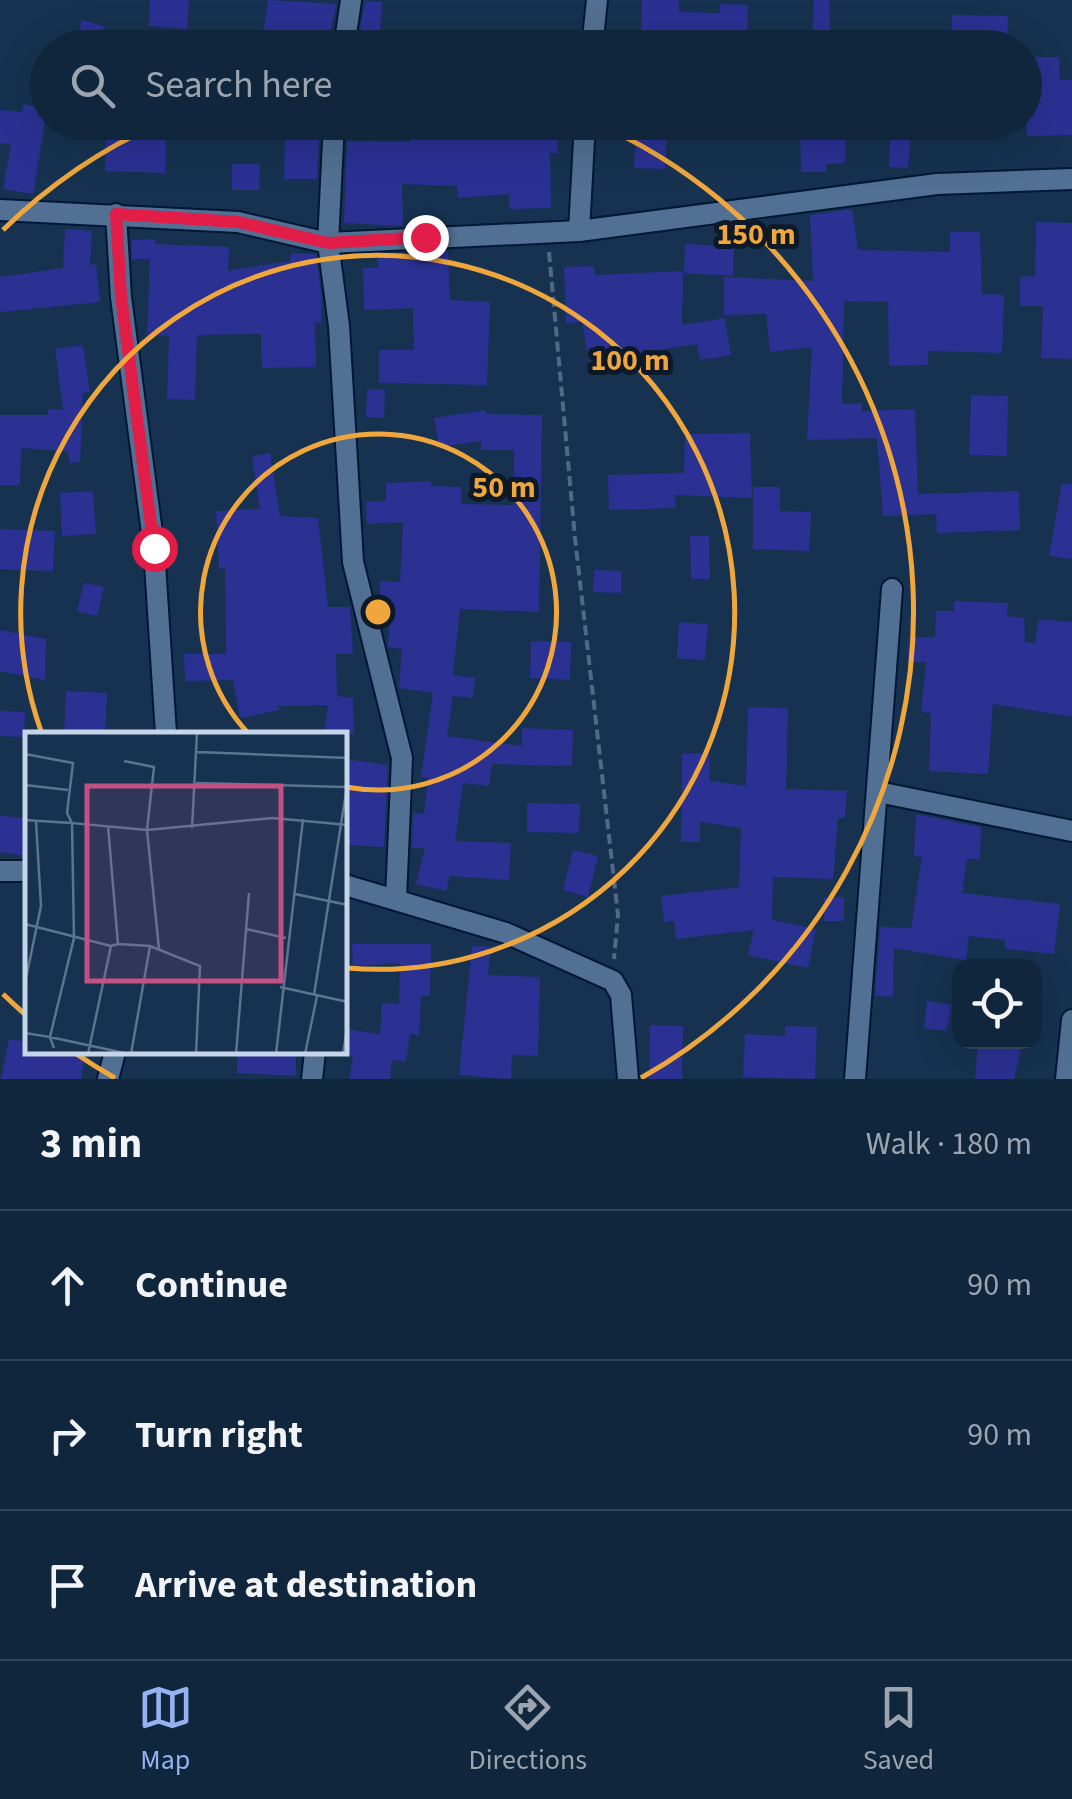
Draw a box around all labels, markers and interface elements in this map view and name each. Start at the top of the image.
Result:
search box [30,30,1042,140]
icon: search [65,58,120,113]
text: Search here [145,58,332,112]
text: 150 m [716,213,796,256]
route end [403,215,449,261]
text: 100 m [590,339,670,382]
text: 50 m [472,466,536,509]
route start [132,526,178,572]
centre of rings [360,594,396,630]
inset map [25,732,348,1054]
map controls [952,959,1042,1049]
button: locate [952,959,1042,1049]
text: 3 min [40,1114,142,1174]
text: Walk · 180 m [866,1121,1032,1167]
icon: ahead [40,1258,95,1313]
text: Continue [135,1258,288,1312]
text: 90 m [967,1262,1032,1308]
icon: right [40,1408,95,1463]
text: Turn right [135,1408,303,1462]
text: 90 m [967,1412,1032,1458]
icon: arrive [40,1558,95,1613]
text: Arrive at destination [135,1558,477,1612]
tab: Map [138,1680,193,1780]
tab: Directions [469,1680,587,1780]
tab: Saved [863,1680,934,1780]

